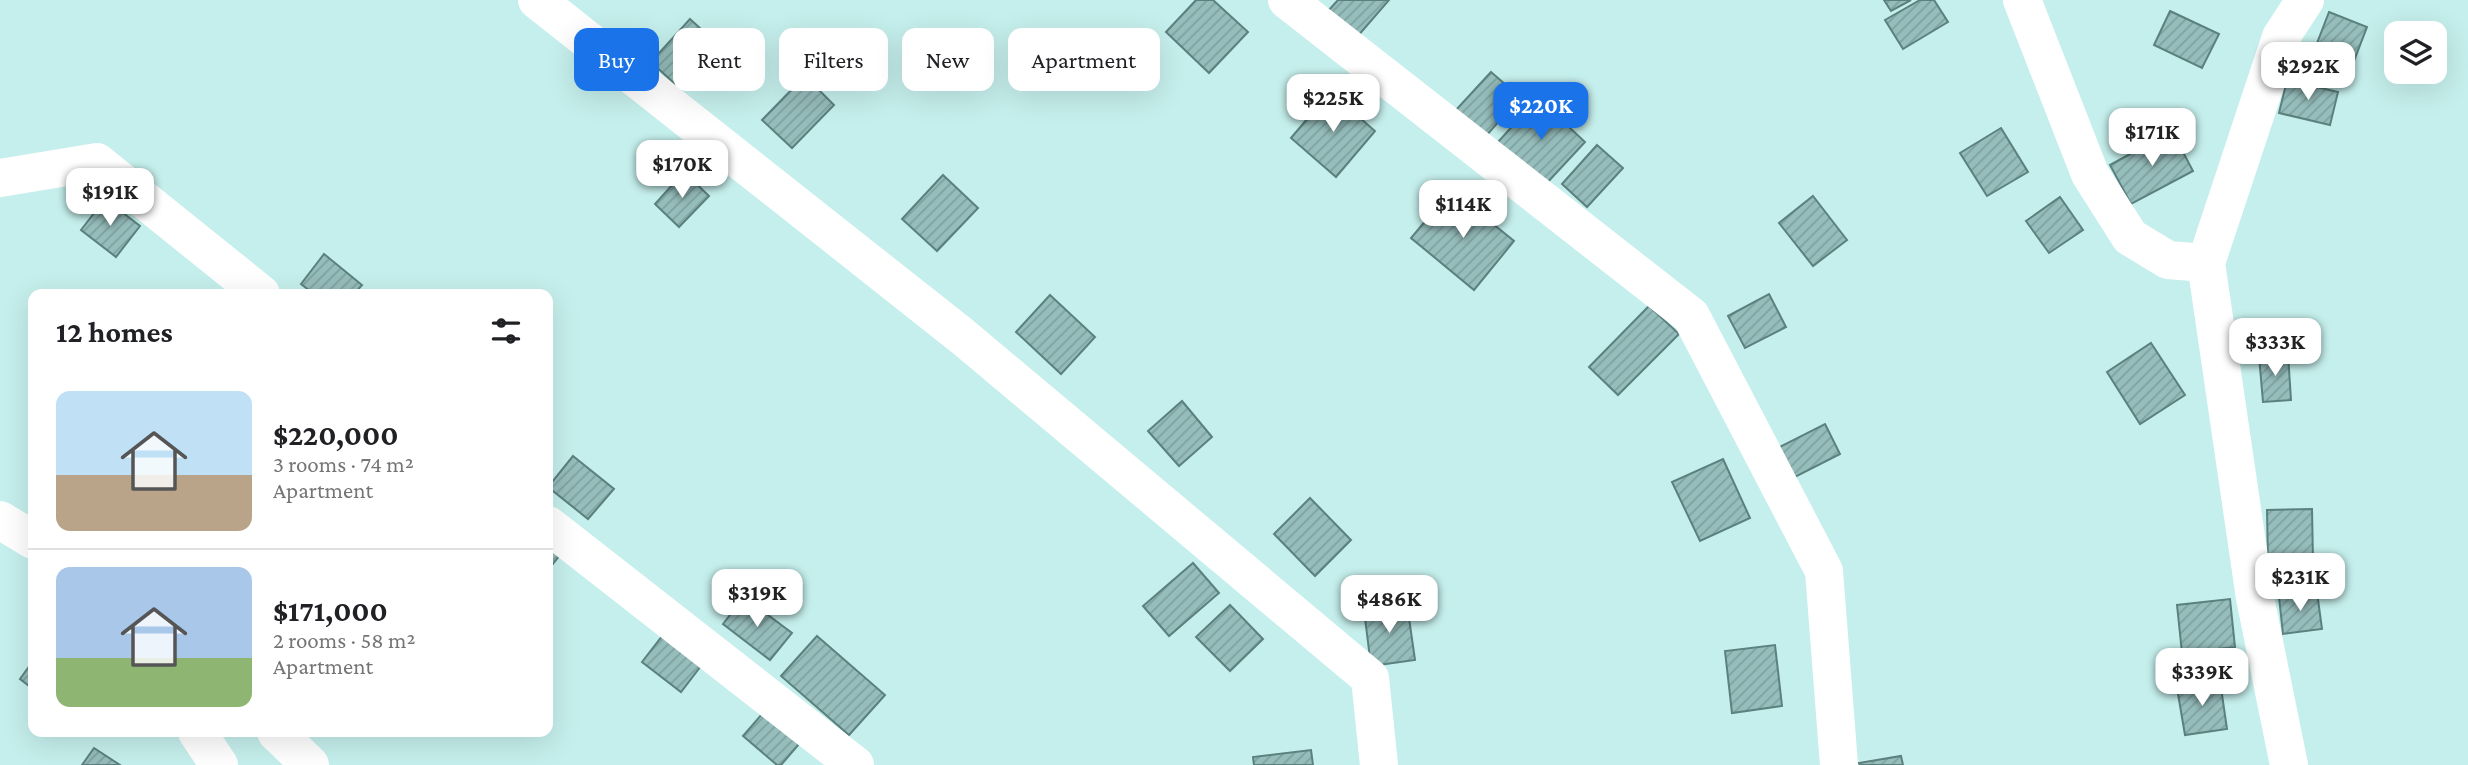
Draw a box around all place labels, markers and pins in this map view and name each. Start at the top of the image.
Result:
pin: $292K [2259,42,2357,102]
pin: $225K [1284,74,1382,134]
pin: $220K [1492,82,1590,142]
pin: $171K [2103,108,2201,168]
pin: $170K [633,140,731,200]
pin: $191K [61,168,159,228]
pin: $114K [1414,180,1512,240]
pin: $333K [2226,318,2324,378]
pin: $231K [2251,554,2349,613]
pin: $319K [708,570,806,629]
pin: $486K [1340,576,1438,635]
pin: $339K [2153,648,2251,708]

